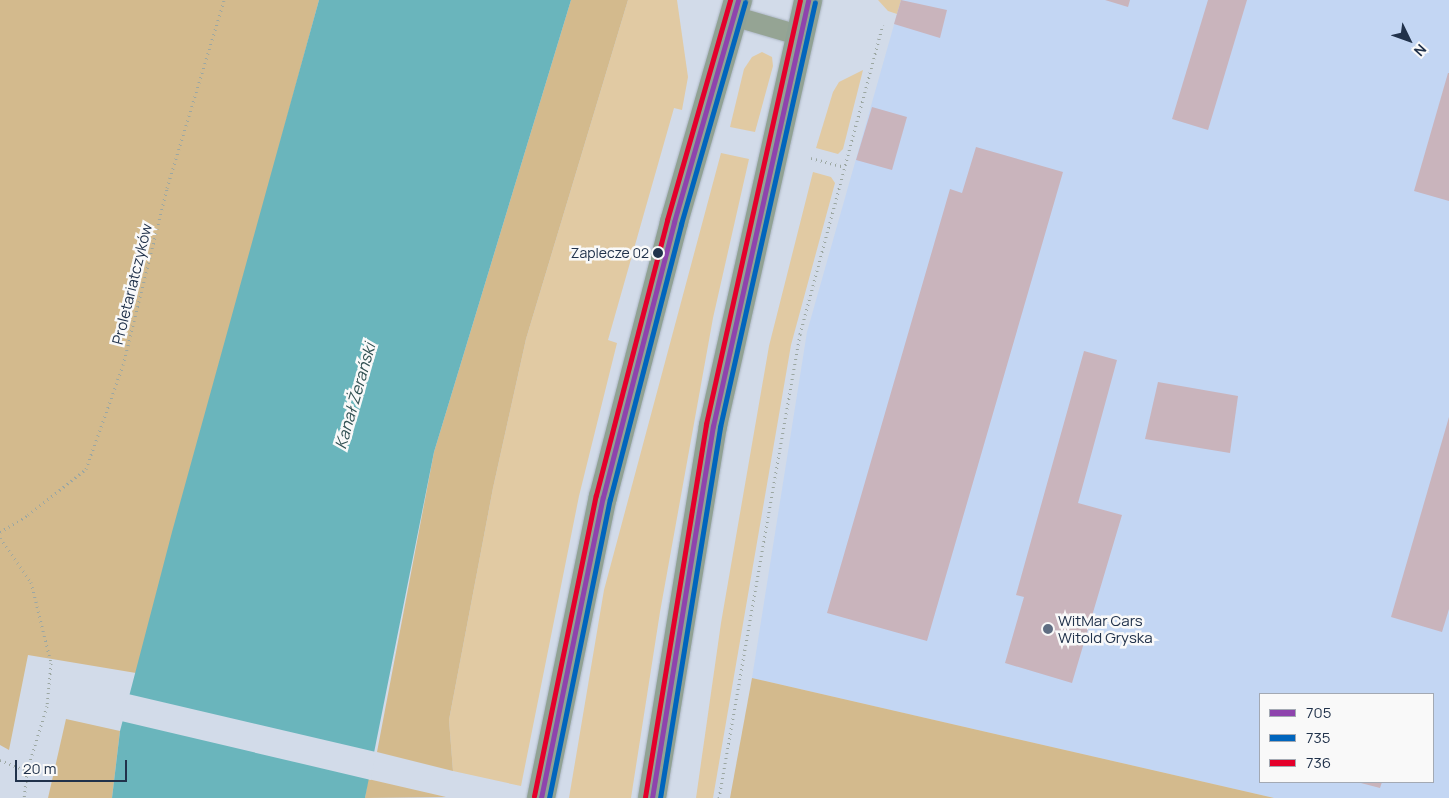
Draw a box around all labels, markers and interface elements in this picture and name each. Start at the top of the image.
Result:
north arrow [1384,15,1434,65]
text: N [1410,40,1431,60]
street label: Proletariatczyków [108,222,156,346]
place label: Zaplecze 02 [571,245,649,261]
marker: Zaplecze 02 [653,248,663,258]
water label: Kanał Żerański [331,341,379,451]
place label: WitMar Cars Witold Gryska [1058,611,1153,646]
marker: WitMar Cars Witold Gryska [1042,623,1054,635]
legend [1259,693,1434,783]
text: 705 [1306,702,1331,723]
text: 735 [1306,727,1331,748]
scale bar [18,750,130,782]
text: 736 [1306,752,1331,773]
text: 20 m [23,758,56,779]

